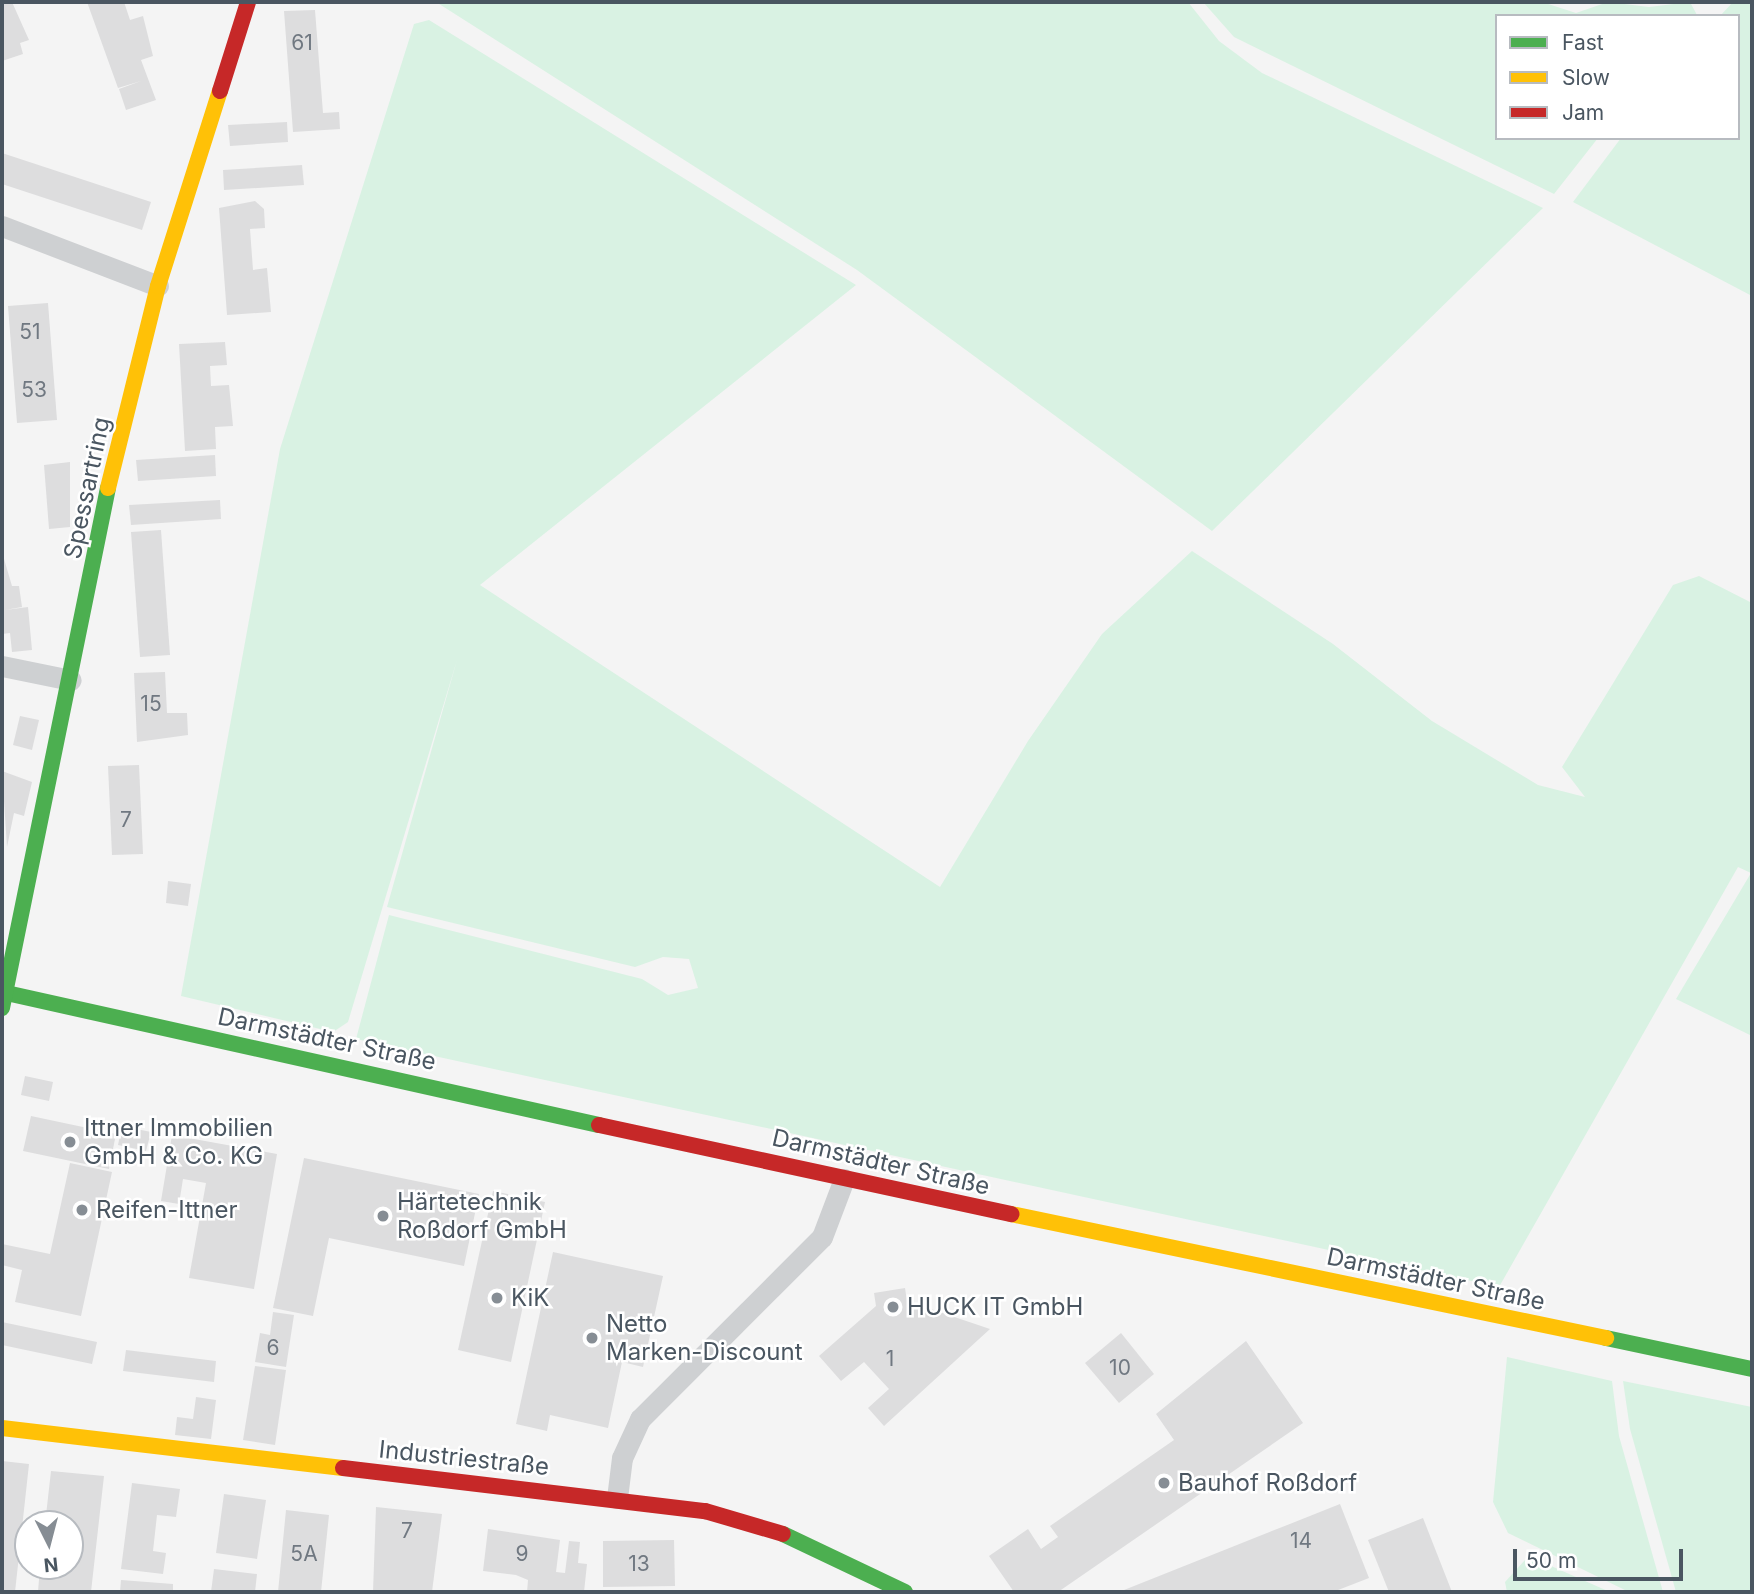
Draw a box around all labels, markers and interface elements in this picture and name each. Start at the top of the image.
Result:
legend [1495,14,1740,140]
house number: 61 [291,30,313,56]
text: Fast [1562,30,1604,55]
text: Slow [1562,65,1610,90]
text: Jam [1562,100,1604,125]
house number: 51 [19,319,41,345]
house number: 53 [21,377,47,403]
street label: Spessartring [58,414,116,562]
house number: 15 [140,691,162,717]
house number: 7 [120,807,132,833]
street label: Darmstädter Straße [215,1002,439,1076]
place label: Ittner Immobilien GmbH & Co. KG [84,1114,273,1170]
street label: Darmstädter Straße [769,1123,993,1201]
marker: Ittner Immobilien GmbH & Co. KG [62,1134,78,1150]
place label: Härtetechnik Roßdorf GmbH [397,1188,567,1244]
place label: Reifen-Ittner [96,1196,237,1224]
marker: Reifen-Ittner [74,1202,90,1218]
marker: Härtetechnik Roßdorf GmbH [375,1208,391,1224]
street label: Darmstädter Straße [1324,1242,1548,1316]
place label: KiK [511,1284,549,1312]
marker: KiK [489,1290,505,1306]
place label: HUCK IT GmbH [907,1293,1083,1321]
marker: HUCK IT GmbH [885,1299,901,1315]
place label: Netto Marken-Discount [606,1310,803,1366]
marker: Netto Marken-Discount [584,1330,600,1346]
house number: 6 [266,1335,280,1361]
house number: 1 [886,1346,894,1372]
house number: 10 [1109,1355,1131,1381]
street label: Industriestraße [377,1435,551,1481]
place label: Bauhof Roßdorf [1178,1469,1357,1497]
marker: Bauhof Roßdorf [1156,1475,1172,1491]
north arrow [14,1510,84,1580]
house number: 7 [401,1518,413,1544]
house number: 14 [1290,1528,1312,1554]
scale bar [1516,1534,1686,1578]
house number: 5A [290,1541,318,1567]
house number: 9 [515,1541,529,1567]
text: 50 m [1526,1548,1576,1573]
house number: 13 [628,1551,650,1577]
text: N [43,1552,59,1577]

